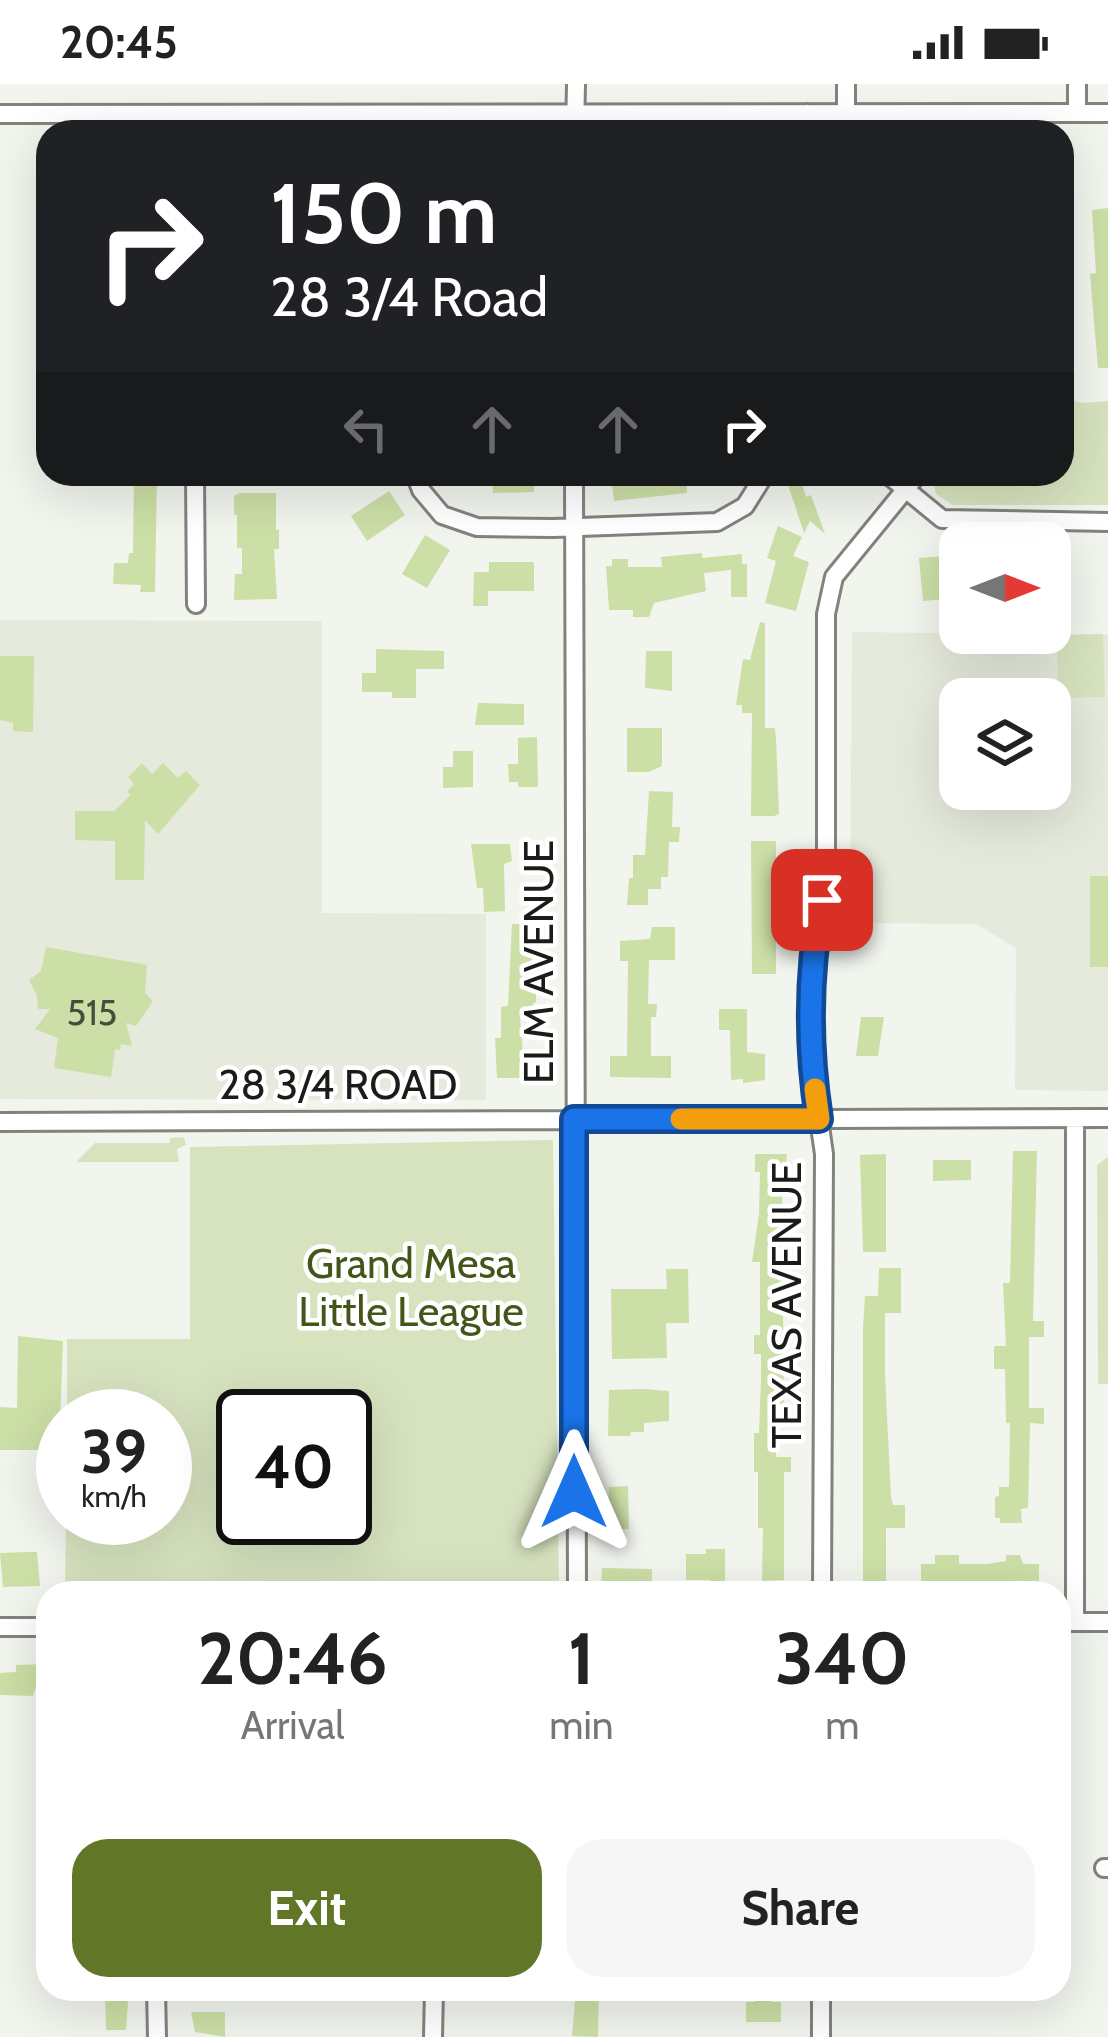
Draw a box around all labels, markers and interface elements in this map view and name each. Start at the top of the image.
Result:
text: 20:45 [60,15,178,69]
text: 150 m [270,162,497,264]
icon: right [72,168,228,324]
text: 28 3/4 Road [270,264,548,330]
icon: left [333,396,399,462]
icon: ahead [459,396,525,462]
icon: ahead [585,396,651,462]
icon: right [711,396,777,462]
north arrow [939,522,1071,654]
map controls [939,522,1071,810]
button: layers [939,678,1071,810]
street label: ELM AVENUE [512,840,564,1084]
pin [771,849,873,951]
icon: arrive [789,867,855,933]
house number: 515 [67,990,117,1034]
street label: 28 3/4 ROAD [219,1058,457,1110]
street label: TEXAS AVENUE [760,1162,812,1448]
park label: Grand Mesa Little League [298,1237,524,1337]
speed limit sign: 40 [216,1389,372,1545]
text: 39 [81,1415,147,1488]
position arrow [511,1429,637,1555]
text: km/h [81,1478,147,1515]
text: 20:46 [198,1615,388,1702]
text: 1 [568,1615,595,1702]
text: 340 [775,1615,909,1702]
text: Arrival [241,1701,345,1749]
text: min [549,1701,614,1749]
text: m [825,1701,859,1749]
button: Exit [72,1839,542,1977]
button: Share [566,1839,1035,1977]

